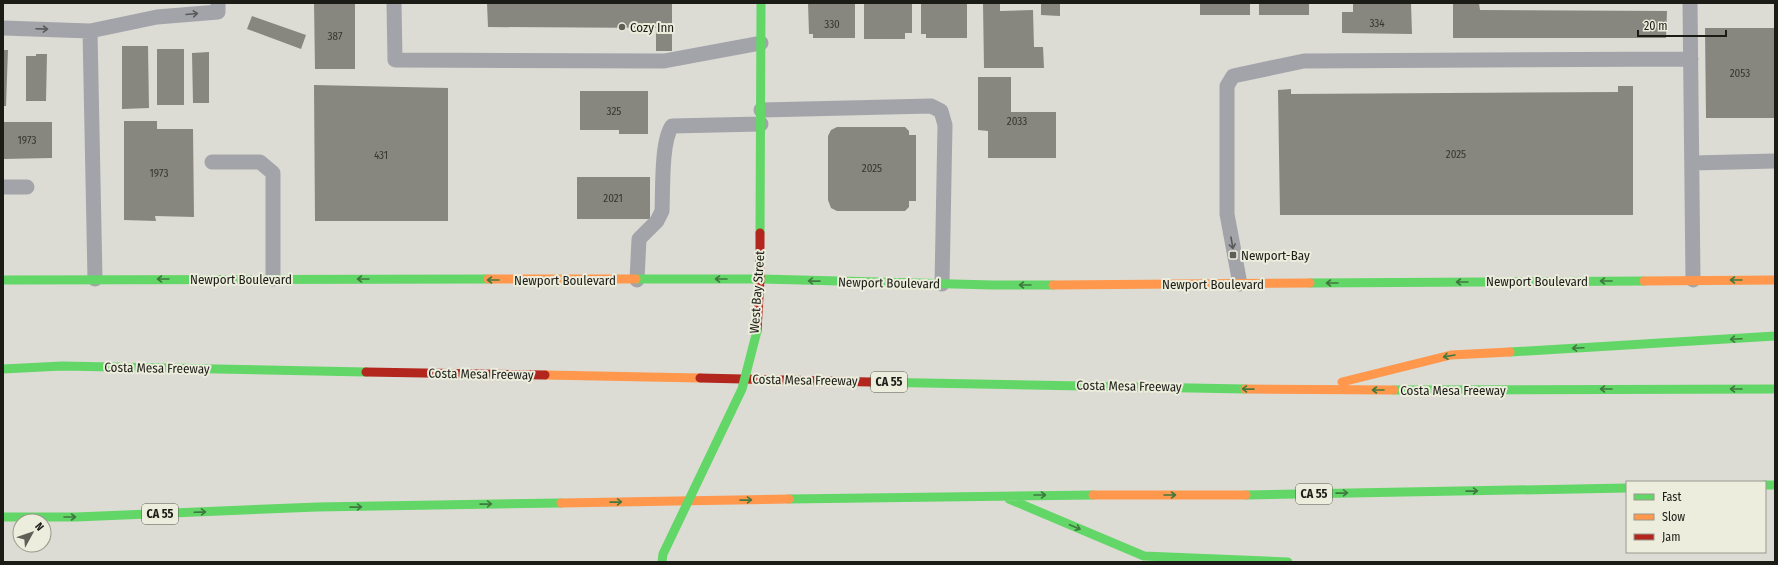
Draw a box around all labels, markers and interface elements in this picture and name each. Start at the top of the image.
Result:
one-way arrow [185,10,198,17]
scale bar [1638,12,1726,38]
house number: 334 [1369,17,1385,30]
house number: 330 [824,18,840,31]
text: 20 m [1644,19,1668,33]
place label: Cozy Inn [630,20,674,35]
marker: Cozy Inn [617,22,627,32]
one-way arrow [35,26,48,33]
house number: 387 [328,30,343,43]
house number: 2053 [1730,67,1750,80]
house number: 325 [607,105,621,118]
house number: 2033 [1007,115,1027,128]
house number: 1973 [18,134,36,147]
house number: 2025 [1446,148,1466,161]
house number: 431 [374,149,388,162]
house number: 2025 [862,162,882,175]
house number: 1973 [150,167,168,180]
house number: 2021 [603,192,623,205]
one-way arrow [1229,236,1237,249]
place label: Newport-Bay [1241,248,1310,263]
street label: West Bay Street [747,249,767,334]
marker: Newport-Bay [1228,250,1238,260]
street label: Newport Boulevard [190,272,292,287]
street label: Newport Boulevard [514,273,616,288]
street label: Newport Boulevard [1486,274,1588,289]
one-way arrow [157,275,170,283]
one-way arrow [357,275,370,283]
one-way arrow [715,275,728,283]
street label: Newport Boulevard [838,275,940,291]
one-way arrow [487,276,500,284]
one-way arrow [1730,276,1743,284]
one-way arrow [808,277,821,285]
street label: Newport Boulevard [1162,277,1264,292]
one-way arrow [1600,277,1613,285]
one-way arrow [1456,278,1469,286]
one-way arrow [1326,279,1339,287]
one-way arrow [1019,281,1032,289]
one-way arrow [1730,335,1743,342]
one-way arrow [1572,344,1585,351]
one-way arrow [1443,352,1456,360]
street label: Costa Mesa Freeway [104,360,210,376]
street label: Costa Mesa Freeway [428,366,534,382]
street label: Costa Mesa Freeway [752,372,858,388]
road number: CA 55 [871,372,907,392]
street label: Costa Mesa Freeway [1076,378,1182,394]
street label: Costa Mesa Freeway [1400,383,1506,398]
one-way arrow [1242,385,1255,393]
one-way arrow [1600,385,1613,393]
one-way arrow [1730,385,1743,393]
one-way arrow [1372,386,1385,394]
legend [1626,481,1766,553]
road number: CA 55 [1296,484,1332,504]
one-way arrow [1465,487,1478,495]
one-way arrow [1335,489,1348,497]
text: Fast [1662,490,1681,504]
one-way arrow [1033,491,1046,499]
one-way arrow [1163,491,1176,499]
one-way arrow [739,496,752,504]
one-way arrow [609,498,622,506]
one-way arrow [479,501,492,508]
one-way arrow [349,503,362,511]
road number: CA 55 [142,504,178,524]
one-way arrow [193,508,206,516]
text: Slow [1662,510,1685,524]
north arrow [12,513,52,553]
one-way arrow [63,513,76,521]
text: N [32,520,46,534]
one-way arrow [1069,524,1081,531]
text: Jam [1662,530,1680,544]

